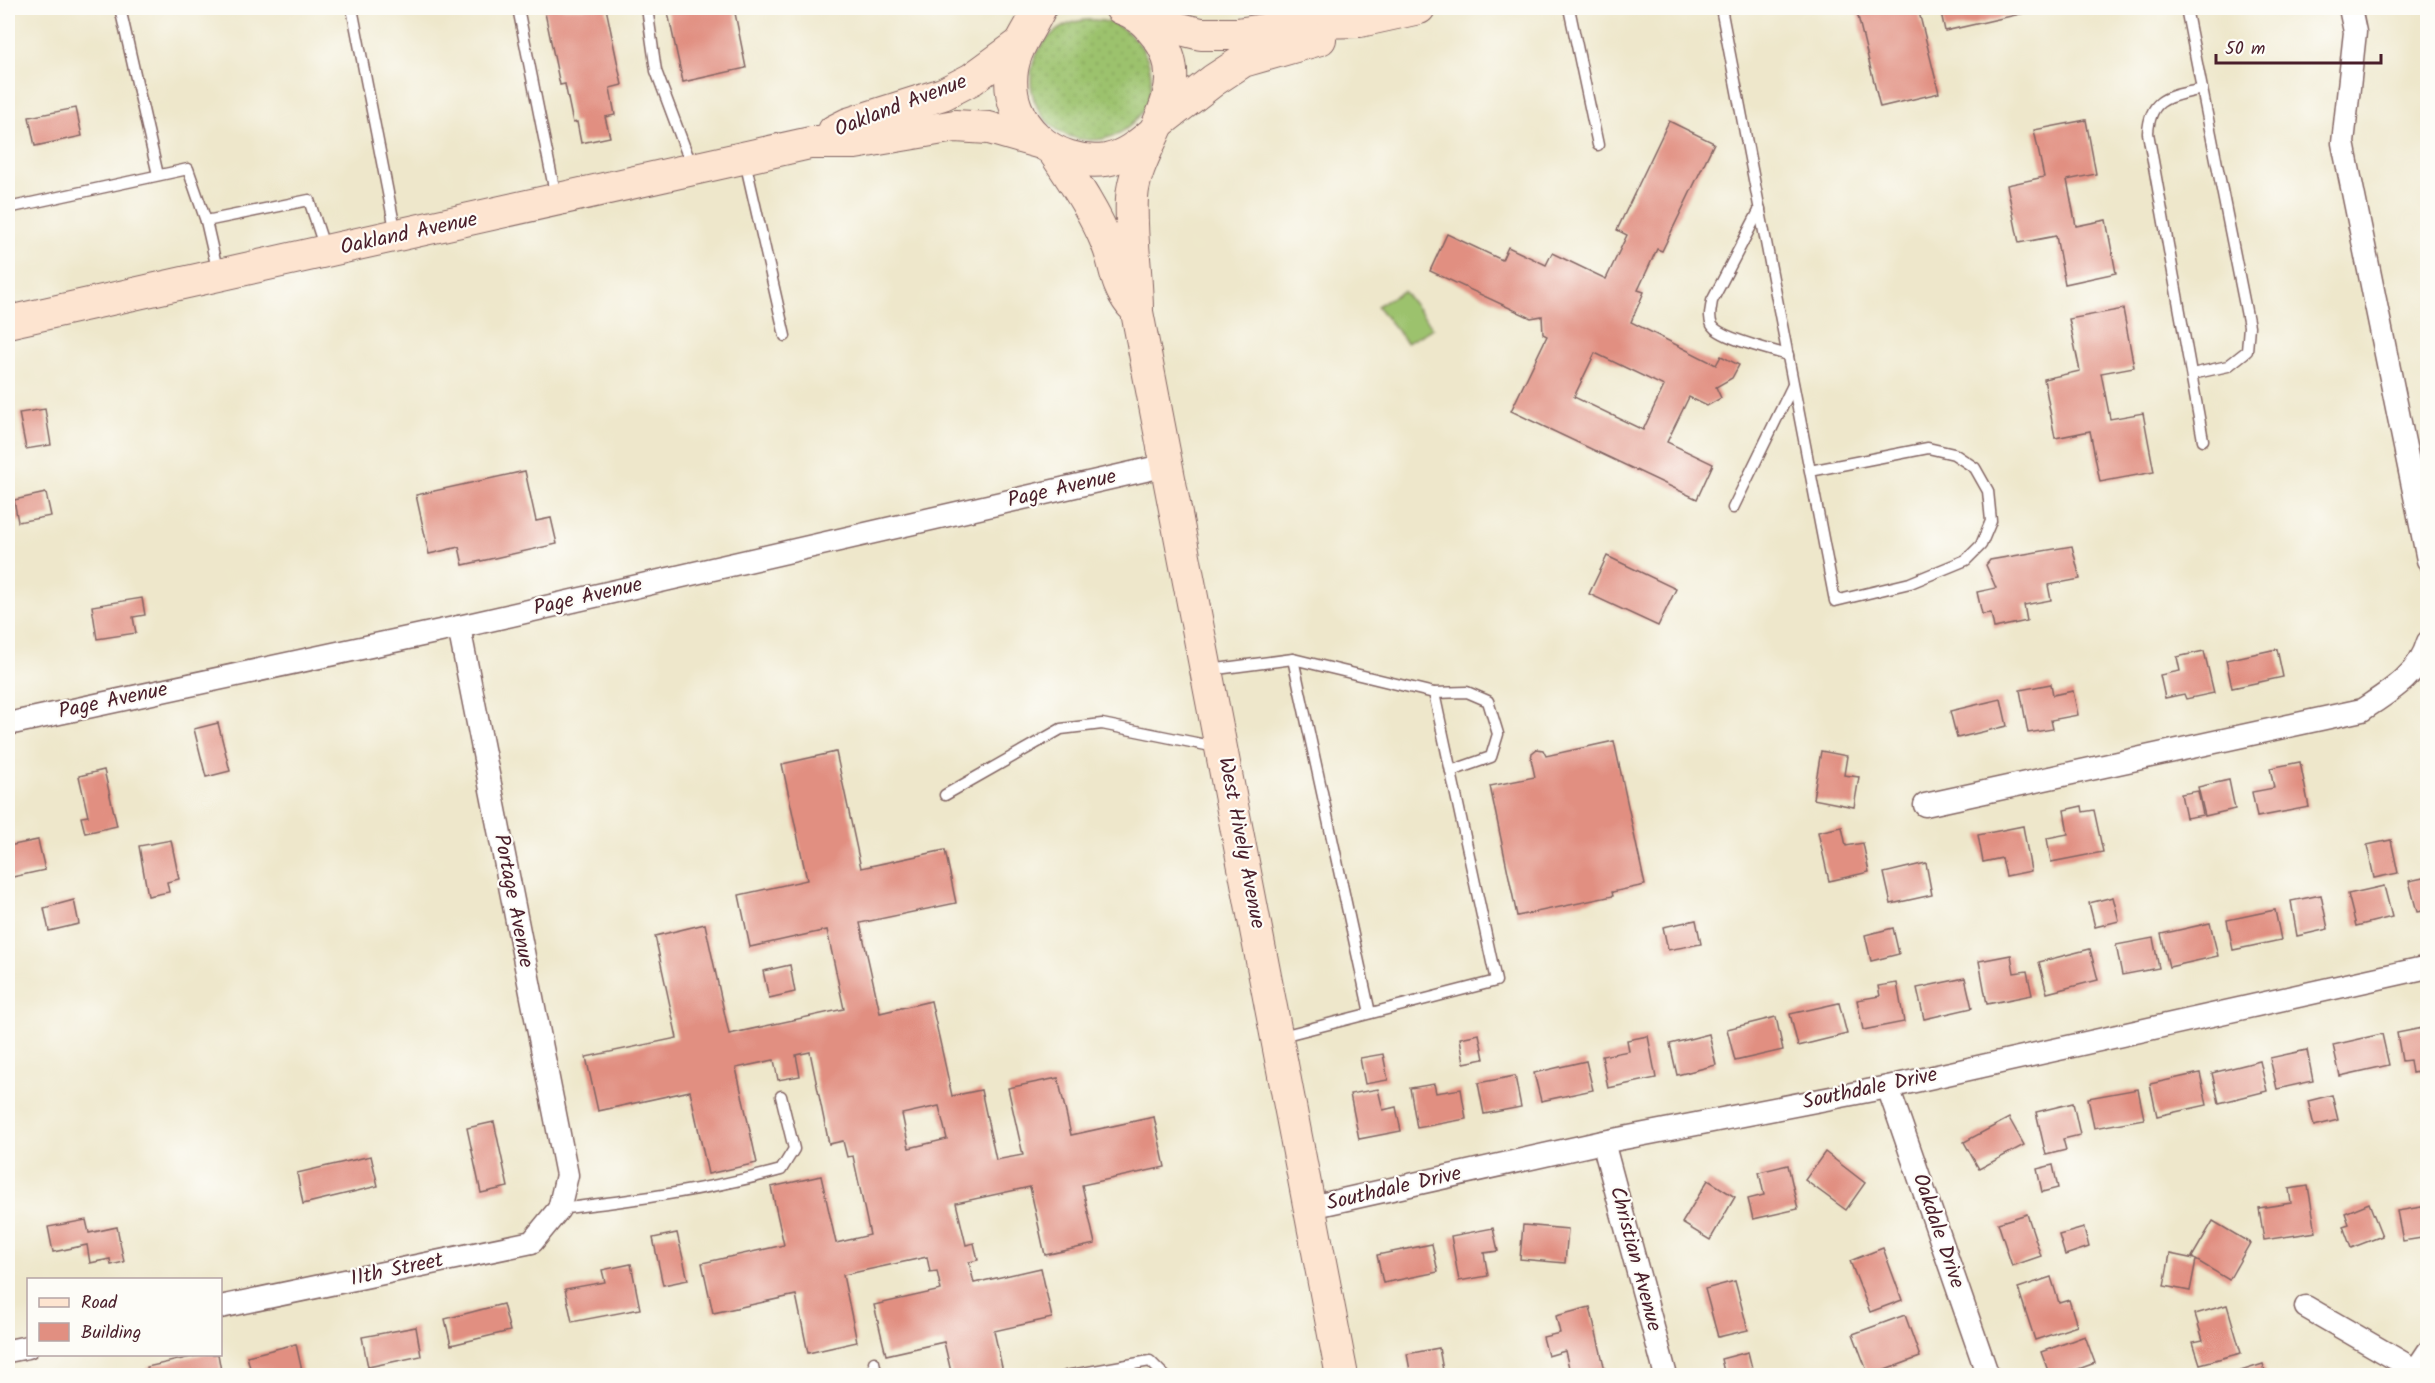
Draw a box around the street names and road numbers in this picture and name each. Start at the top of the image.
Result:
street label: Oakland Avenue [830,65,973,146]
street label: Oakland Avenue [337,203,481,265]
street label: Page Avenue [1004,460,1120,518]
street label: Page Avenue [530,568,646,626]
street label: Page Avenue [55,673,171,729]
street label: West Hively Avenue [1208,754,1274,932]
street label: Portage Avenue [484,831,542,971]
street label: Southdale Drive [1799,1058,1941,1119]
street label: Southdale Drive [1323,1157,1465,1221]
street label: Oakdale Drive [1903,1169,1973,1293]
street label: Christian Avenue [1600,1183,1670,1336]
street label: 11th Street [347,1244,447,1296]

